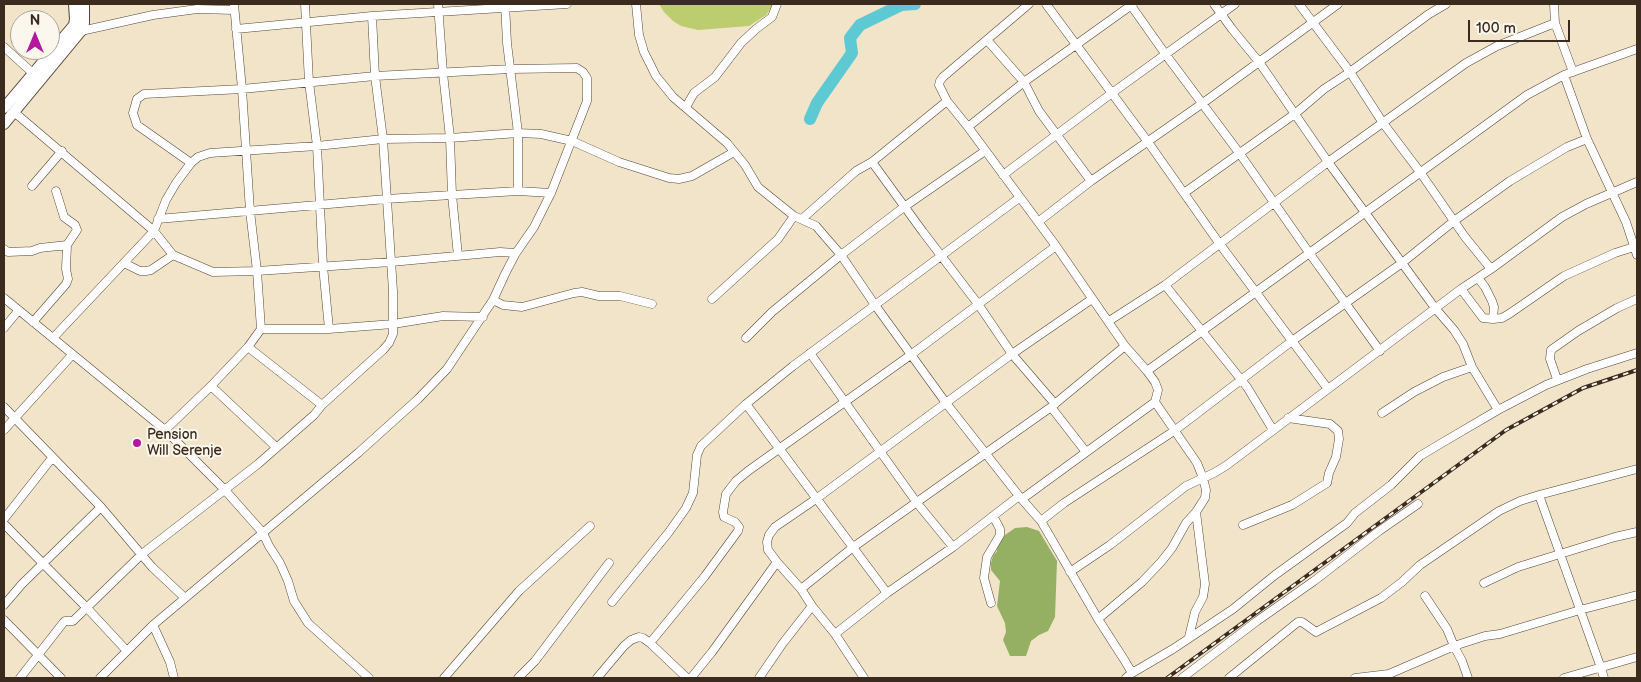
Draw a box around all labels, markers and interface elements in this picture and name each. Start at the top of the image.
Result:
north arrow [10,10,60,60]
scale bar [1471,10,1574,42]
text: N [30,12,40,29]
text: 100 m [1476,19,1516,38]
place label: Pension Will Serenje [147,427,222,460]
marker: Pension Will Serenje [131,437,143,449]

